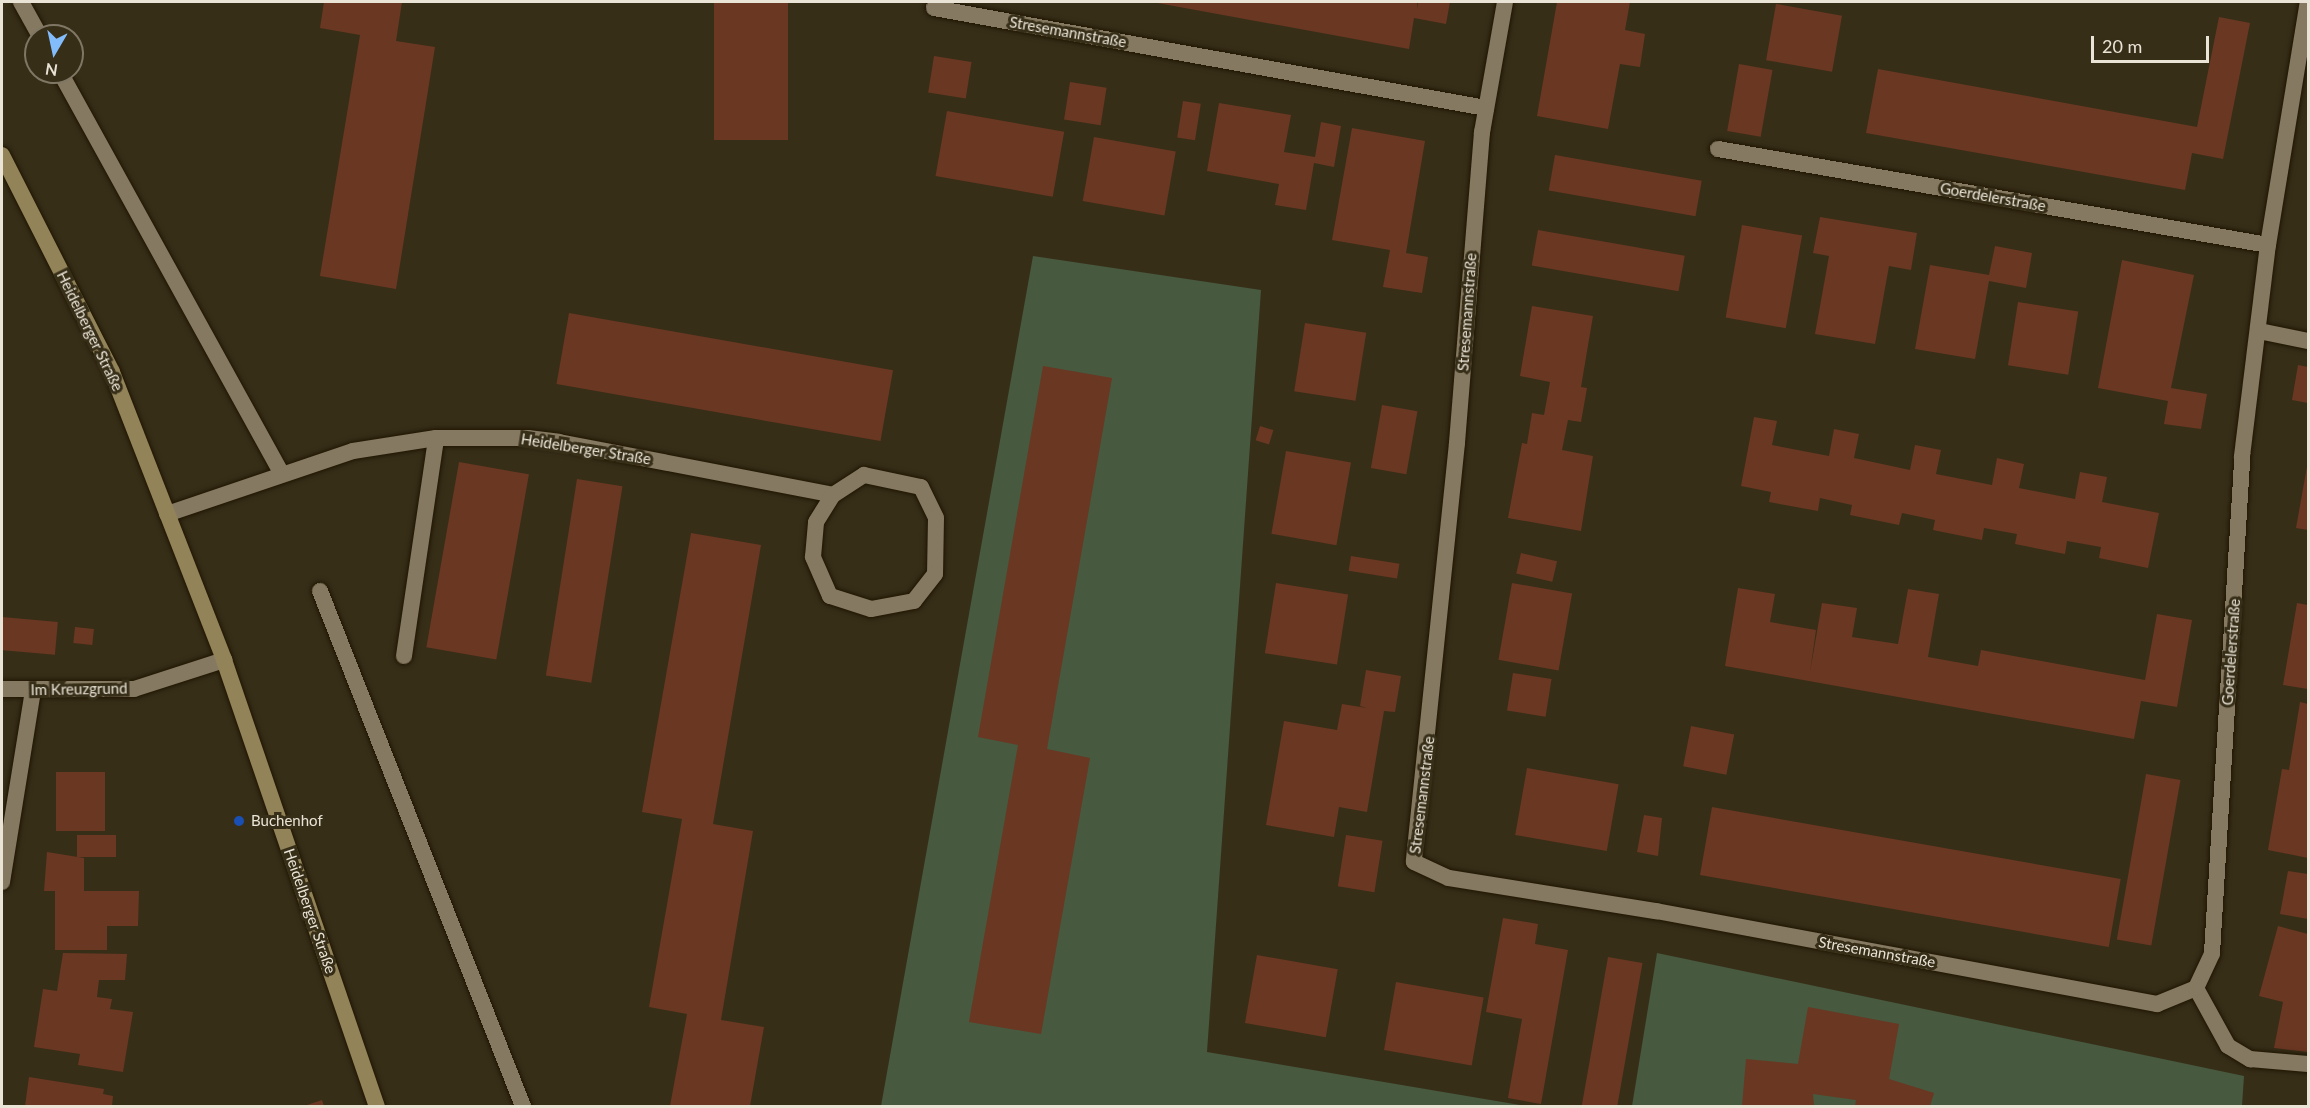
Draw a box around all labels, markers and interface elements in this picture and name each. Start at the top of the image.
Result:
street label: Stresemannstraße [1008,13,1128,51]
north arrow [24,24,84,84]
scale bar [2094,24,2212,62]
text: 20 m [2102,35,2142,57]
text: N [44,60,59,81]
street label: Goerdelerstraße [1939,179,2047,215]
street label: Stresemannstraße [1454,252,1480,372]
street label: Heidelberger Straße [53,268,127,394]
street label: Heidelberger Straße [520,430,652,468]
street label: Goerdelerstraße [2218,598,2244,706]
street label: Im Kreuzgrund [30,679,128,699]
street label: Stresemannstraße [1406,735,1438,855]
place label: Buchenhof [251,812,323,830]
marker: Buchenhof [232,814,246,828]
street label: Heidelberger Straße [280,846,340,976]
street label: Stresemannstraße [1817,933,1937,971]

